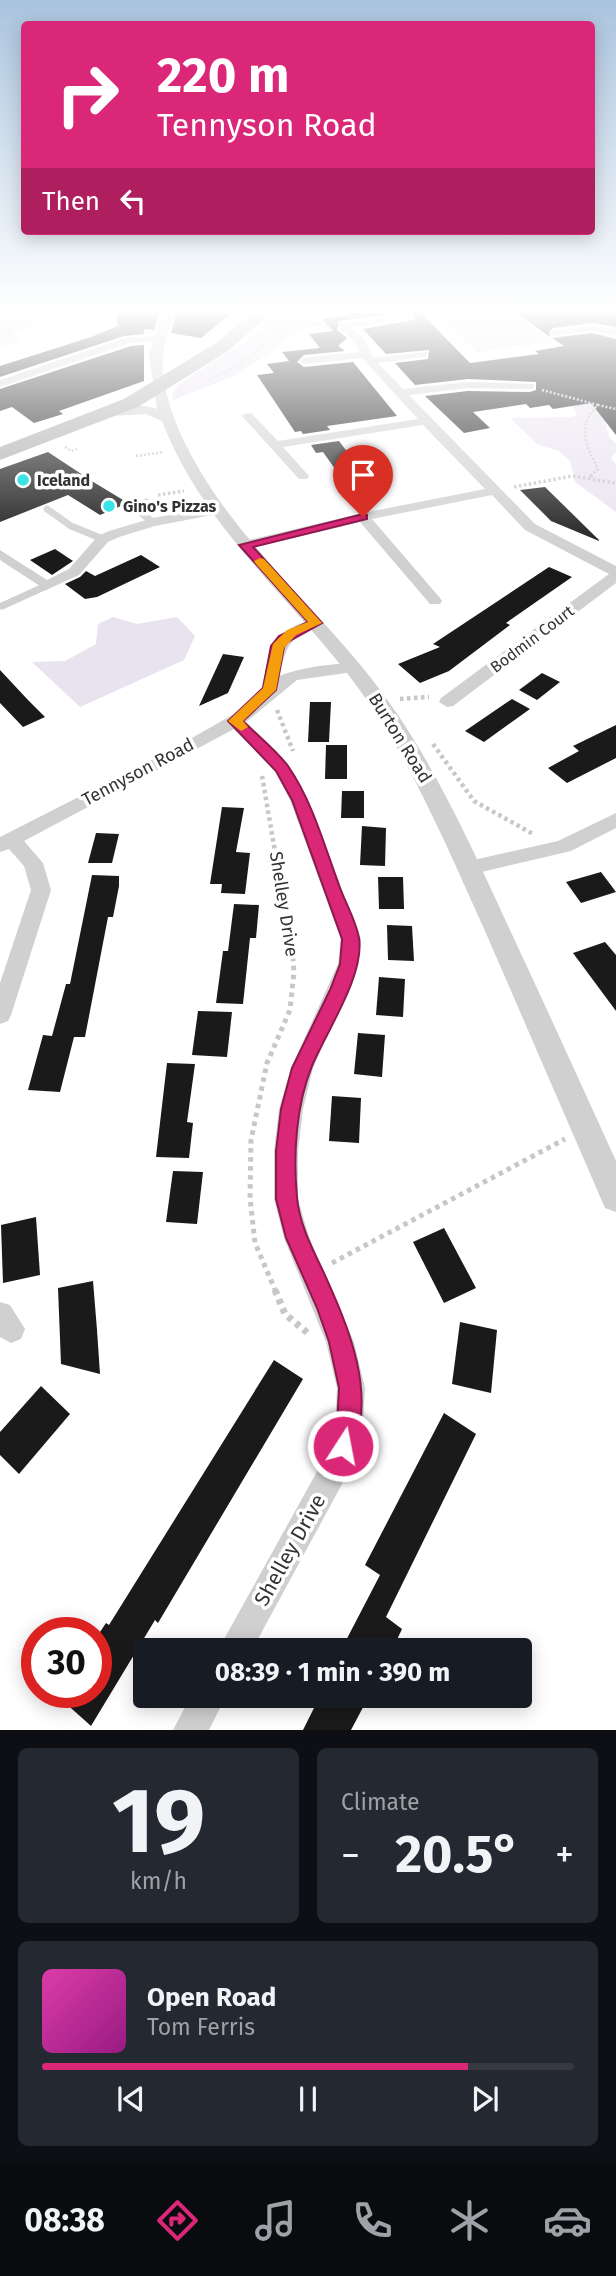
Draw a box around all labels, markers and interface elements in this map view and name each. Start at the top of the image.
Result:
text: 220 m [157,46,289,105]
icon: right [42,49,133,140]
text: Tennyson Road [157,106,377,144]
icon: left [114,182,152,220]
text: Then [42,186,100,217]
pin [333,445,393,517]
icon: arrive [344,456,382,494]
place label: Iceland [37,471,90,490]
marker: Iceland [15,472,31,488]
place label: Gino's Pizzas [123,497,217,516]
marker: Gino's Pizzas [101,498,117,514]
street label: Bodmin Court [486,601,578,677]
street label: Burton Road [364,689,436,787]
street label: Tennyson Road [78,733,198,811]
street label: Shelley Drive [265,850,303,958]
position arrow [306,1409,380,1483]
street label: Shelley Drive [249,1490,331,1610]
speed limit sign: 30 [21,1617,112,1708]
text: 08:39 · 1 min · 390 m [215,1657,450,1688]
text: 19 [112,1767,205,1876]
text: Climate [341,1788,420,1816]
text: 20.5° [395,1823,520,1886]
text: − [341,1832,360,1878]
text: + [555,1832,574,1878]
text: km/h [130,1867,187,1895]
text: Open Road [147,1982,276,2013]
text: Tom Ferris [147,2013,255,2041]
icon: previous [112,2080,150,2118]
icon: pause [289,2080,327,2118]
icon: next [466,2080,504,2118]
icon: directions [153,2196,202,2245]
icon: music [251,2196,300,2245]
icon: phone [348,2196,397,2245]
icon: climate [445,2196,494,2245]
icon: car [543,2196,592,2245]
text: 08:38 [24,2201,105,2239]

